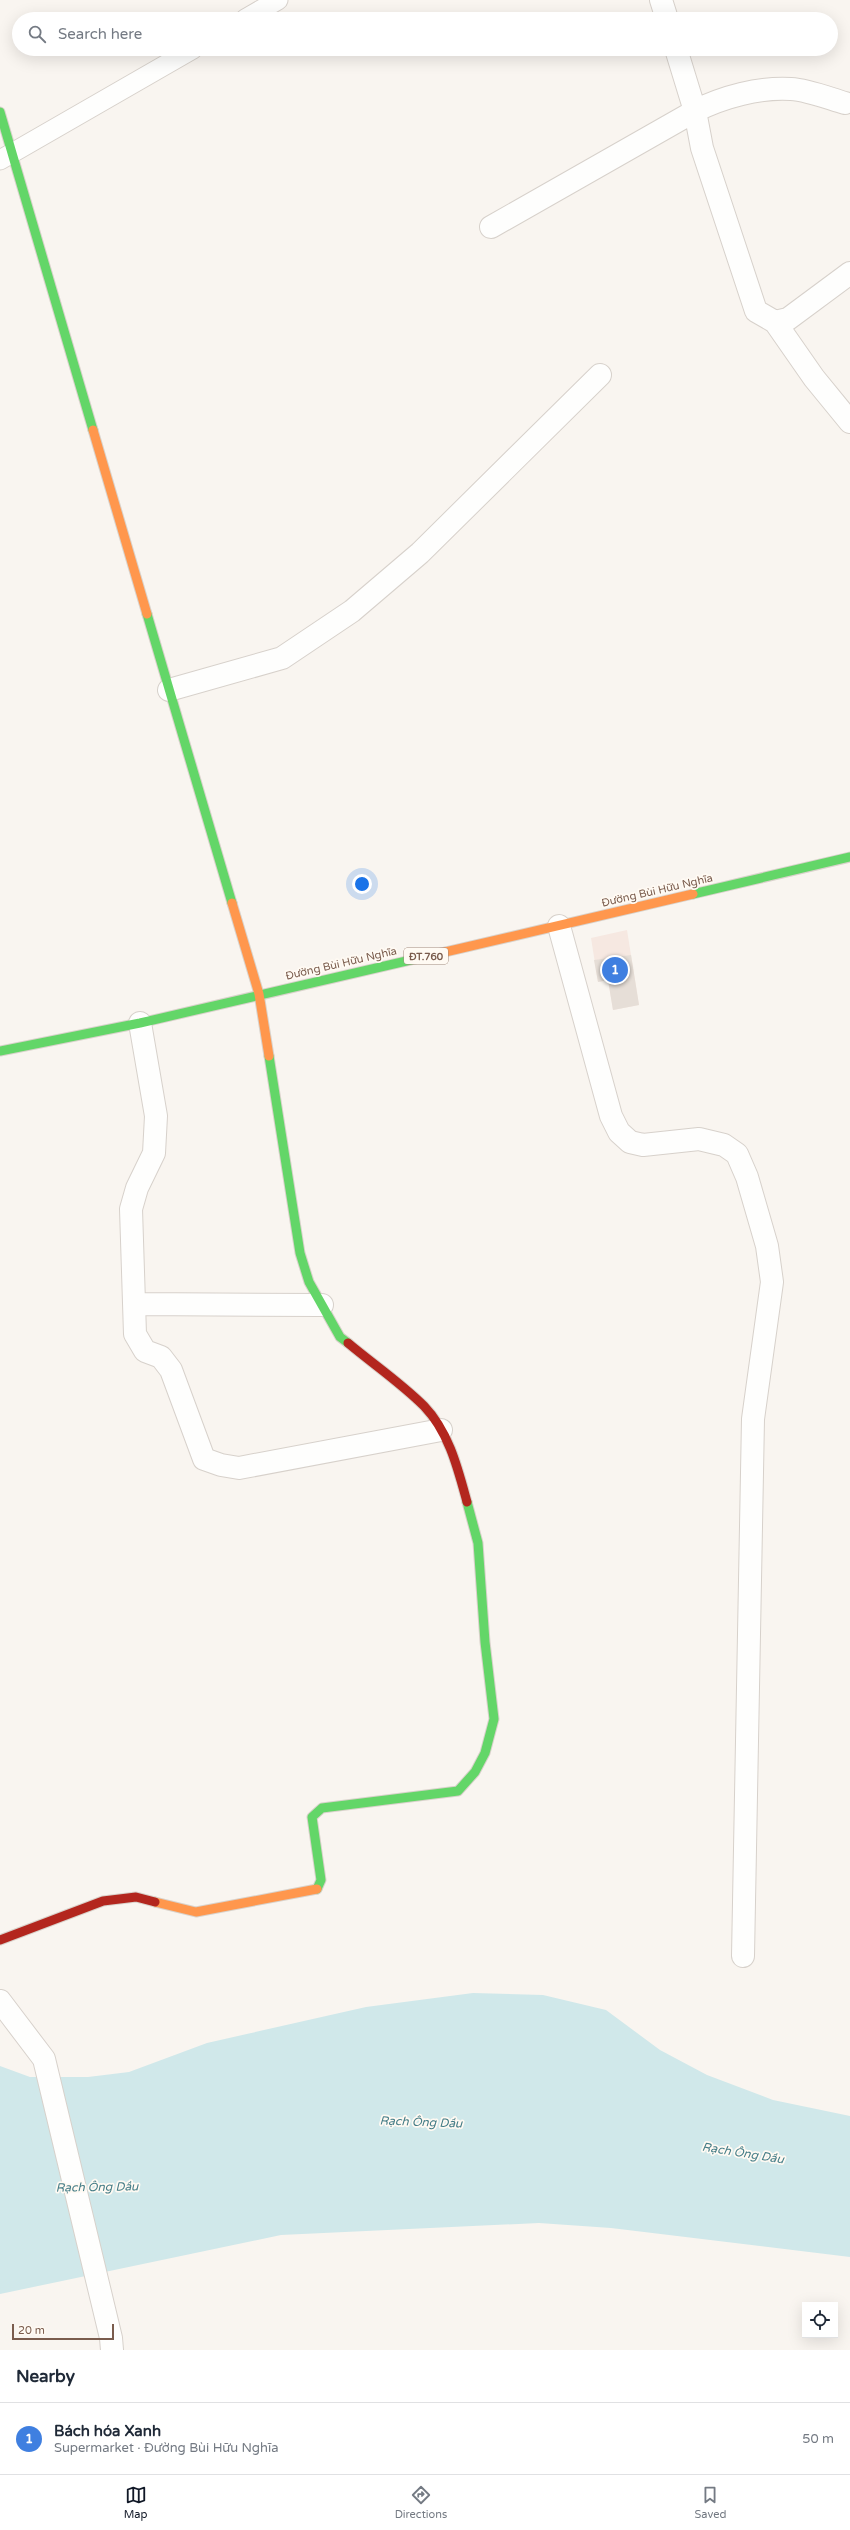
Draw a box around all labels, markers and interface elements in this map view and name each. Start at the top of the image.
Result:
search box [12,12,838,56]
icon: search [26,23,48,45]
text: Search here [58,25,142,43]
street label: Đường Bùi Hữu Nghĩa [600,871,714,910]
your location [352,874,372,894]
street label: Đường Bùi Hữu Nghĩa [284,944,398,983]
road number: ĐT.760 [404,948,448,964]
pin: 1 [602,955,628,985]
water label: Rạch Ông Dầu [379,2114,463,2130]
water label: Rạch Ông Dầu [701,2140,786,2166]
water label: Rạch Ông Dầu [56,2179,139,2195]
map controls [802,2302,838,2338]
button: locate [802,2302,838,2338]
scale bar [12,2322,114,2341]
text: 20 m [18,2324,45,2337]
text: Nearby [16,2366,75,2387]
text: Bách hóa Xanh [54,2422,161,2440]
text: 1 [25,2431,33,2447]
text: 50 m [802,2431,834,2447]
text: Supermarket · Đường Bùi Hữu Nghĩa [54,2440,279,2456]
tab: Map [124,2484,147,2521]
tab: Directions [395,2484,447,2521]
tab: Saved [695,2484,726,2521]

